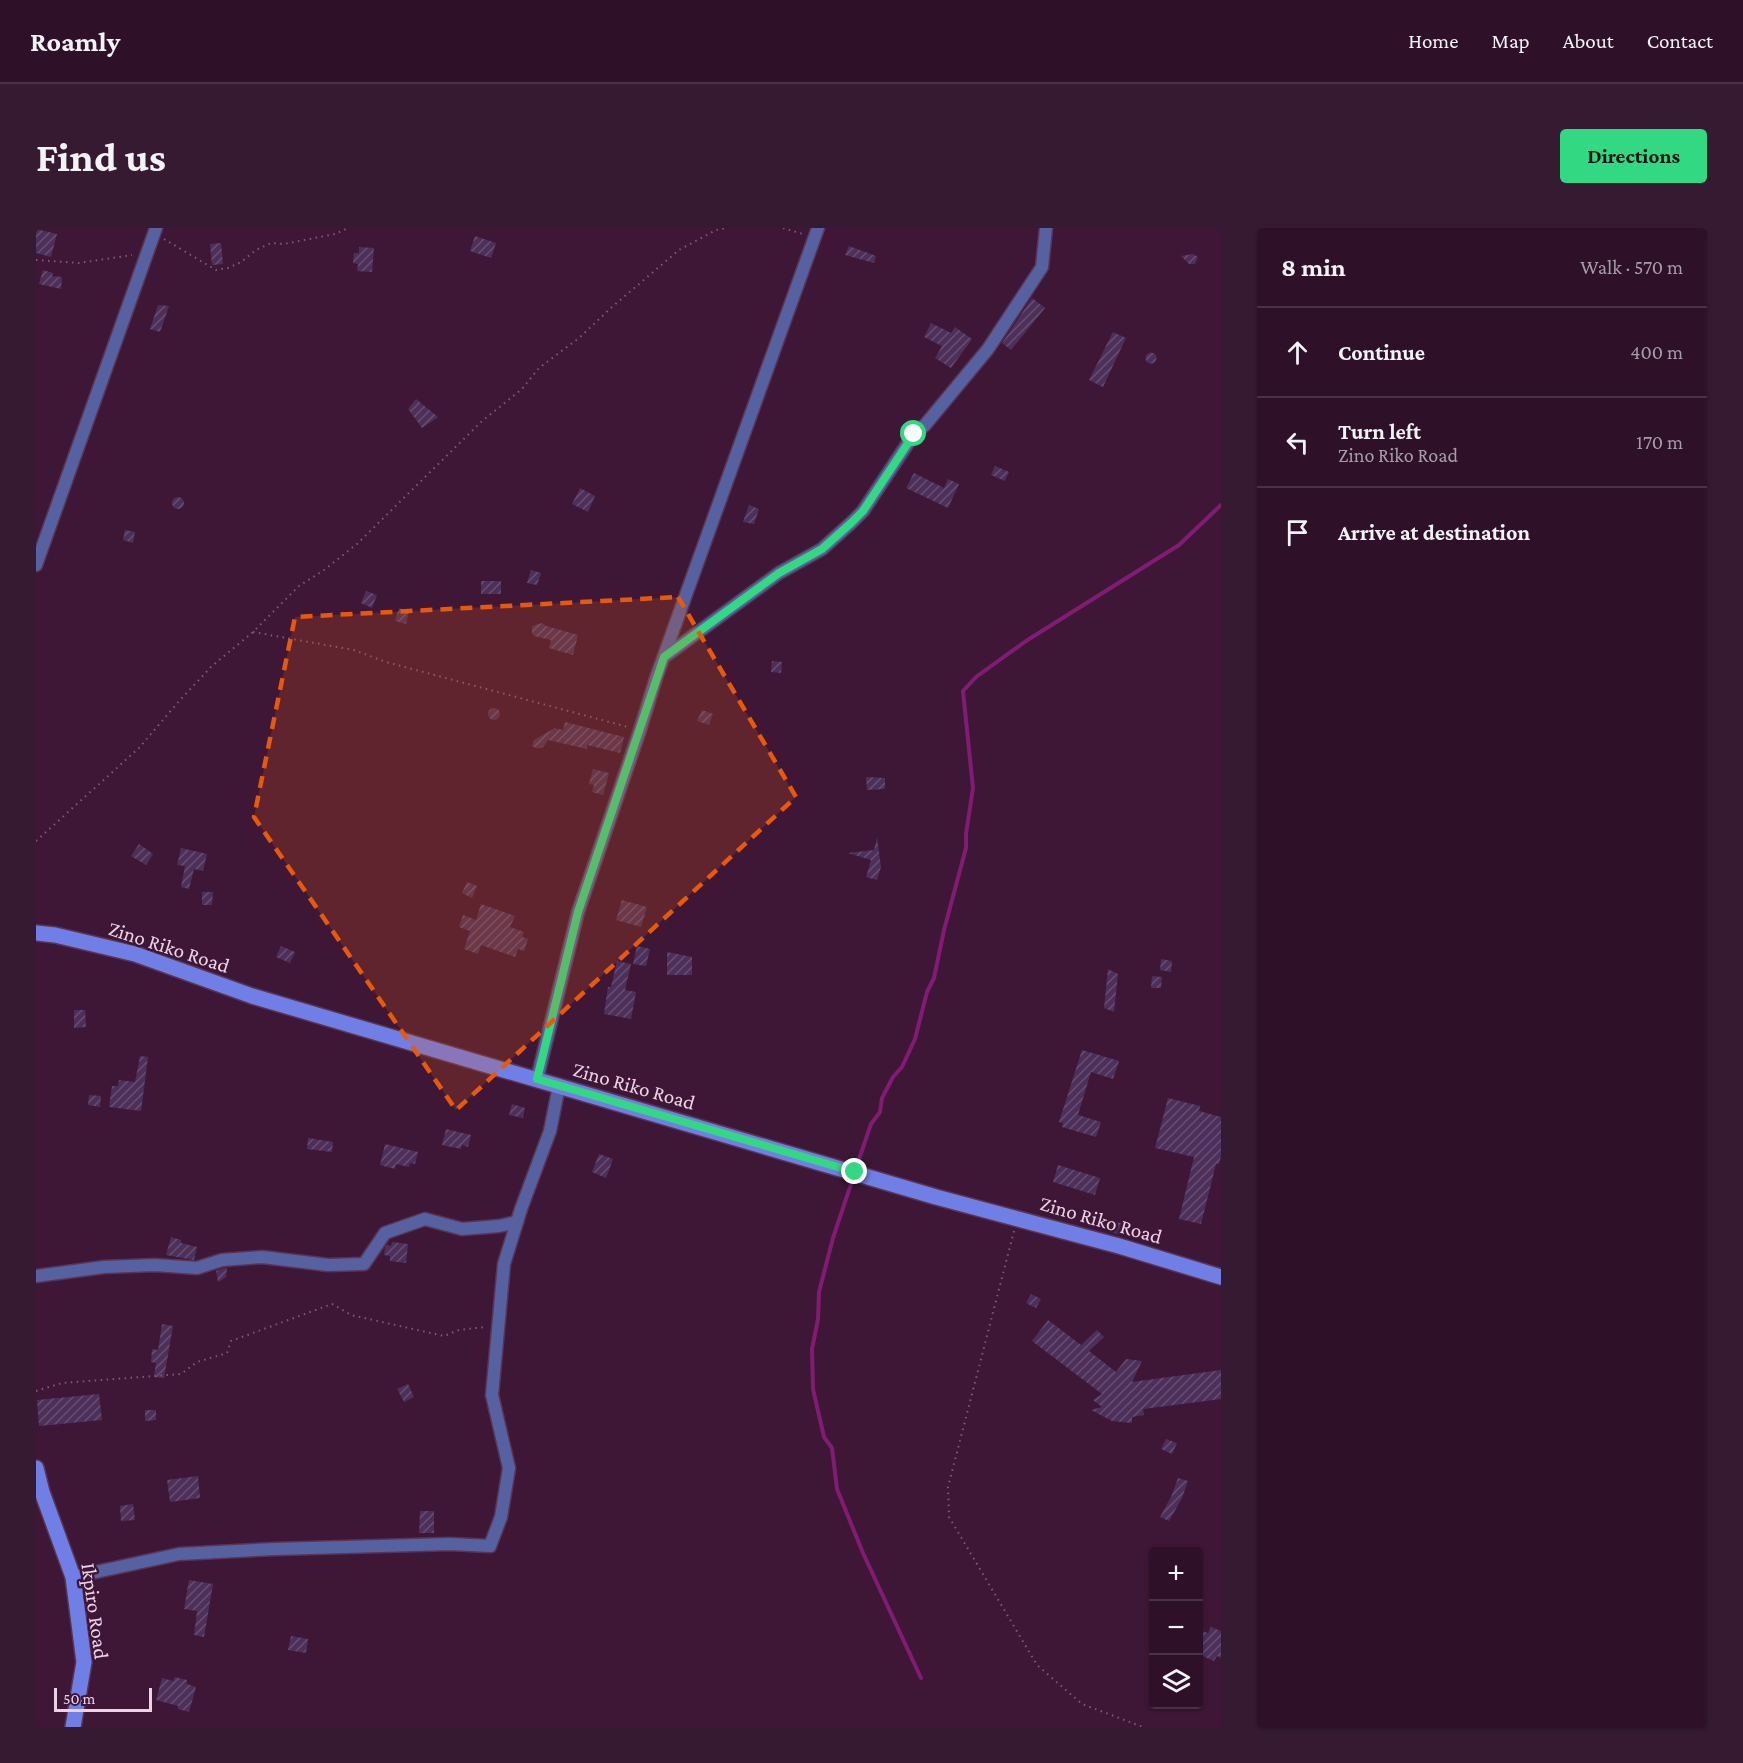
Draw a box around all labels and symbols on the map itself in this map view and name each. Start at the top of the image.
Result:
route start [900,420,926,446]
street label: Zino Riko Road [105,916,233,978]
street label: Zino Riko Road [570,1057,698,1115]
route end [841,1158,867,1184]
street label: Zino Riko Road [1037,1191,1165,1249]
street label: Ikpiro Road [76,1561,114,1661]
scale bar [54,1685,152,1712]

